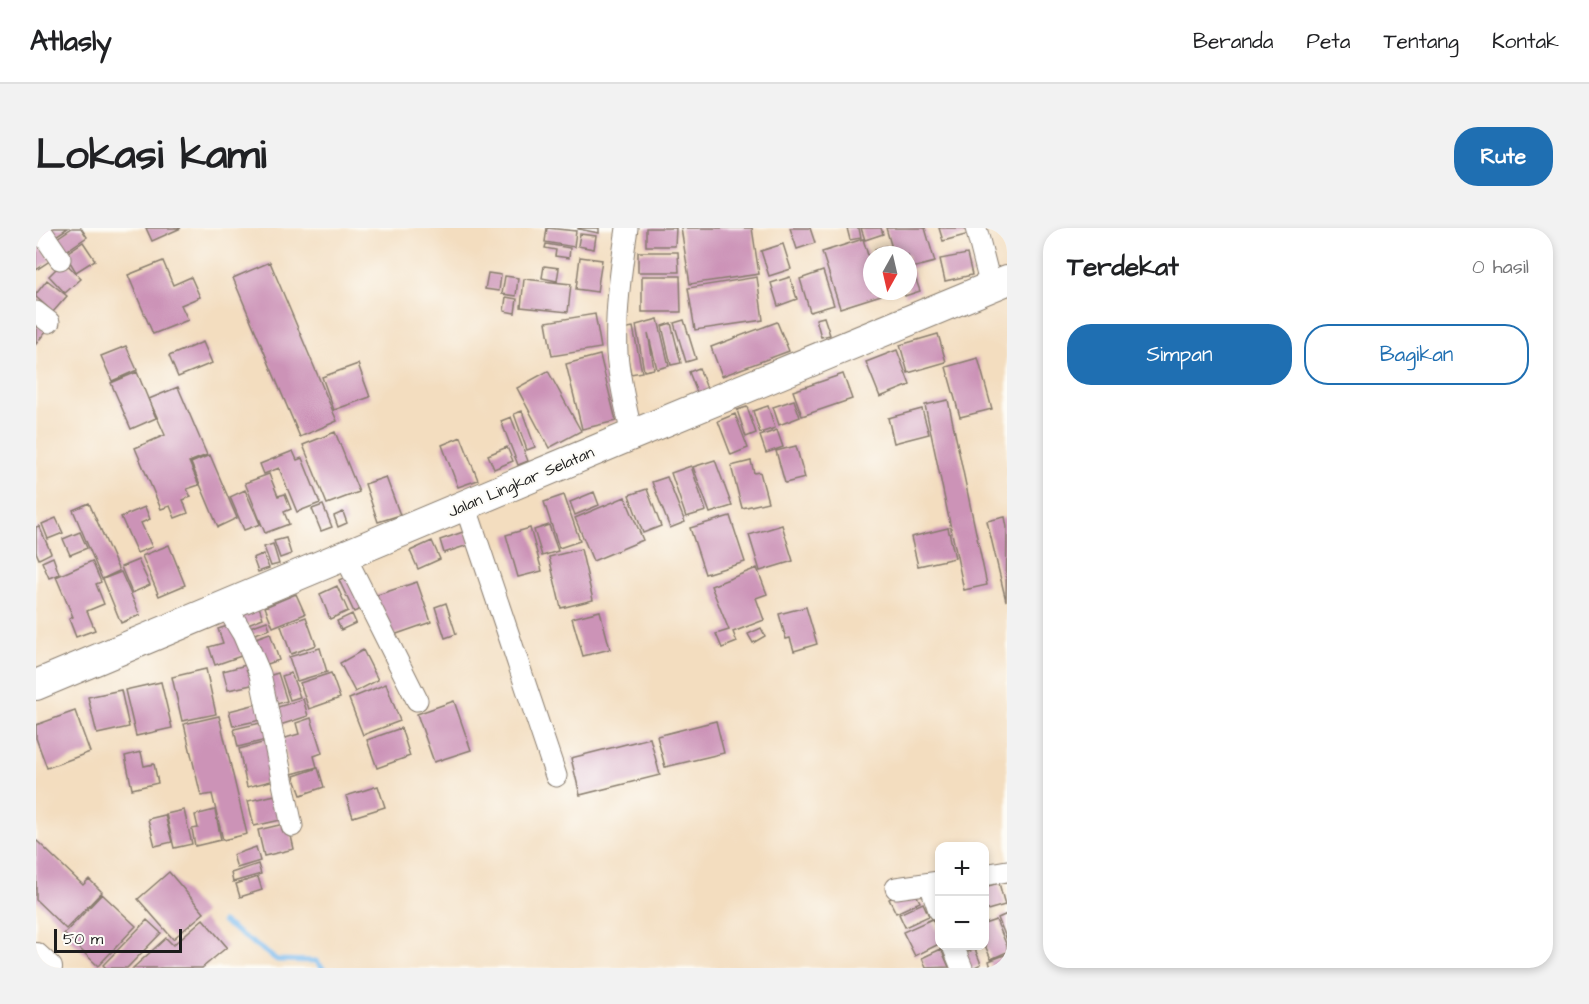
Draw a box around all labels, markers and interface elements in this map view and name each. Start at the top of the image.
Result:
text: Atlasly [30,22,112,61]
text: Beranda [1193,27,1274,56]
text: Peta [1307,27,1350,56]
text: Tentang [1383,27,1459,56]
text: Kontak [1492,27,1559,56]
text: Lokasi kami [36,127,266,185]
button: Rute [1454,127,1553,186]
north arrow [863,246,917,300]
text: Terdekat [1067,249,1179,285]
text: 0 hasil [1472,253,1529,281]
button: Simpan [1067,324,1292,385]
button: Bagikan [1304,324,1529,385]
street label: Jalan Lingkar Selatan [445,441,598,524]
map controls [935,842,989,950]
button: + [935,842,989,896]
button: − [935,896,989,950]
scale bar [54,926,182,954]
text: 50 m [63,928,103,950]

